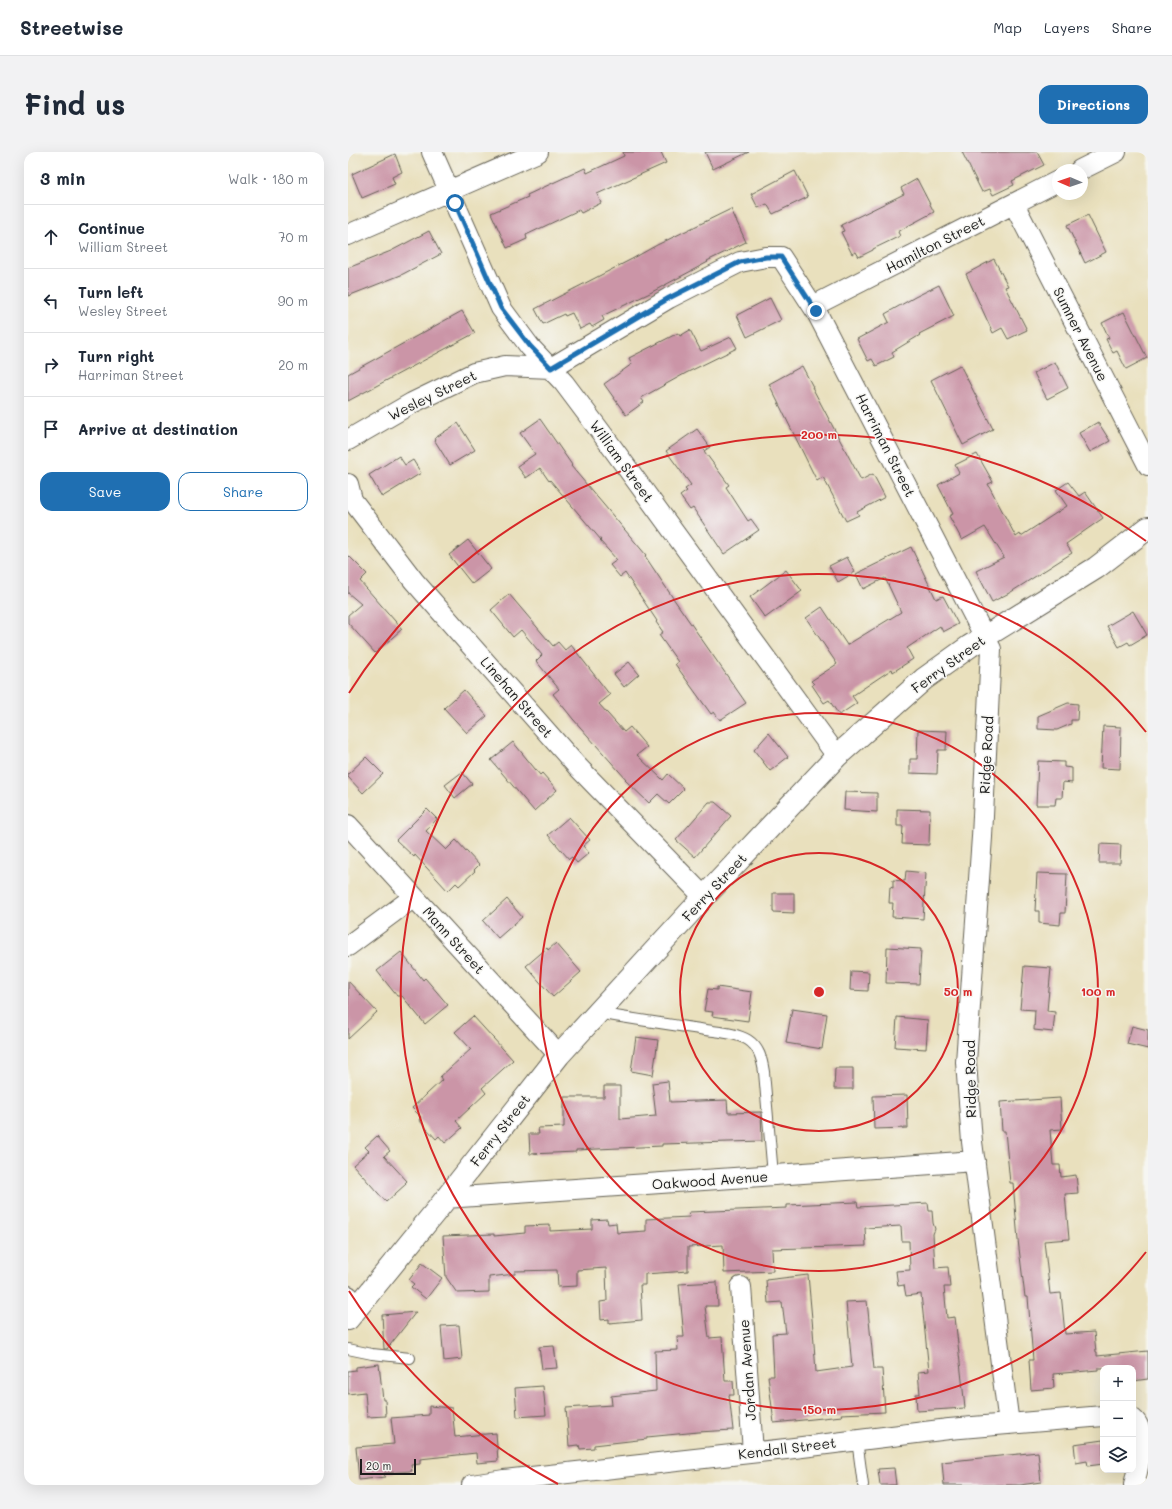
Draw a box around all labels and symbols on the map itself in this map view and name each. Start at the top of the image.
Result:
north arrow [1052,164,1088,200]
route start [446,194,464,212]
street label: Hamilton Street [882,211,988,277]
street label: Sumner Avenue [1049,284,1113,384]
route end [807,302,825,320]
street label: Wesley Street [385,365,479,425]
street label: Harriman Street [852,390,920,500]
street label: William Street [586,416,658,506]
text: 200 m [801,426,837,442]
street label: Ferry Street [907,631,989,697]
street label: Linehan Street [477,652,557,742]
street label: Ridge Road [974,715,998,795]
street label: Ferry Street [677,849,751,925]
street label: Mann Street [419,902,489,978]
text: 50 m [944,983,972,999]
text: 100 m [1081,983,1115,999]
centre of rings [812,985,826,999]
street label: Ridge Road [960,1040,980,1118]
street label: Ferry Street [466,1090,534,1170]
street label: Oakwood Avenue [651,1166,769,1194]
street label: Jordan Avenue [734,1319,760,1421]
text: 150 m [802,1401,836,1417]
street label: Kendall Street [737,1433,837,1463]
scale bar [360,1457,416,1476]

